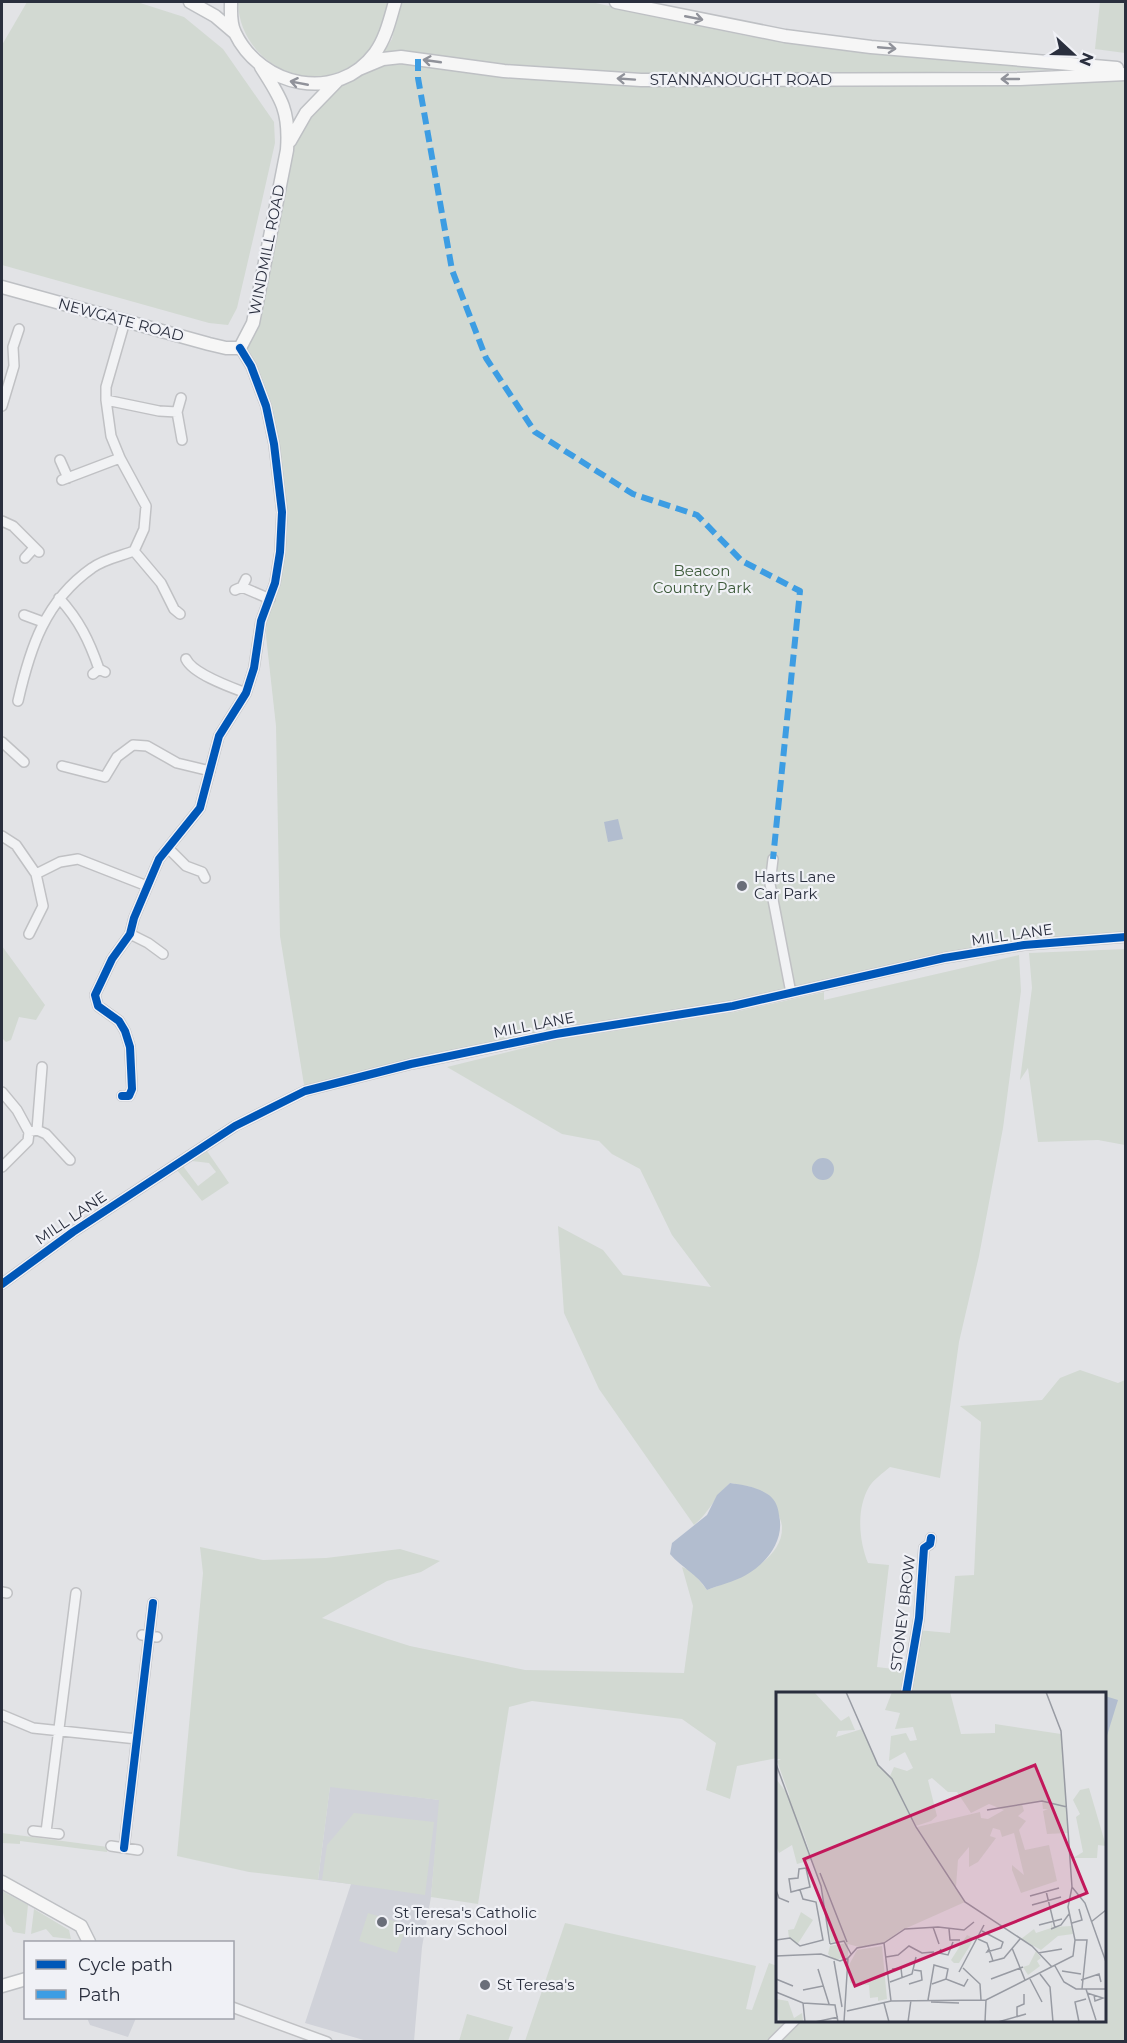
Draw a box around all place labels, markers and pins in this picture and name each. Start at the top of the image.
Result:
place label: Harts Lane Car Park [754,867,836,903]
marker: Harts Lane Car Park [735,879,749,893]
place label: St Teresa's Catholic Primary School [394,1903,537,1939]
marker: St Teresa's Catholic Primary School [375,1915,389,1929]
place label: St Teresa's [497,1975,575,1994]
marker: St Teresa's [478,1978,492,1992]

